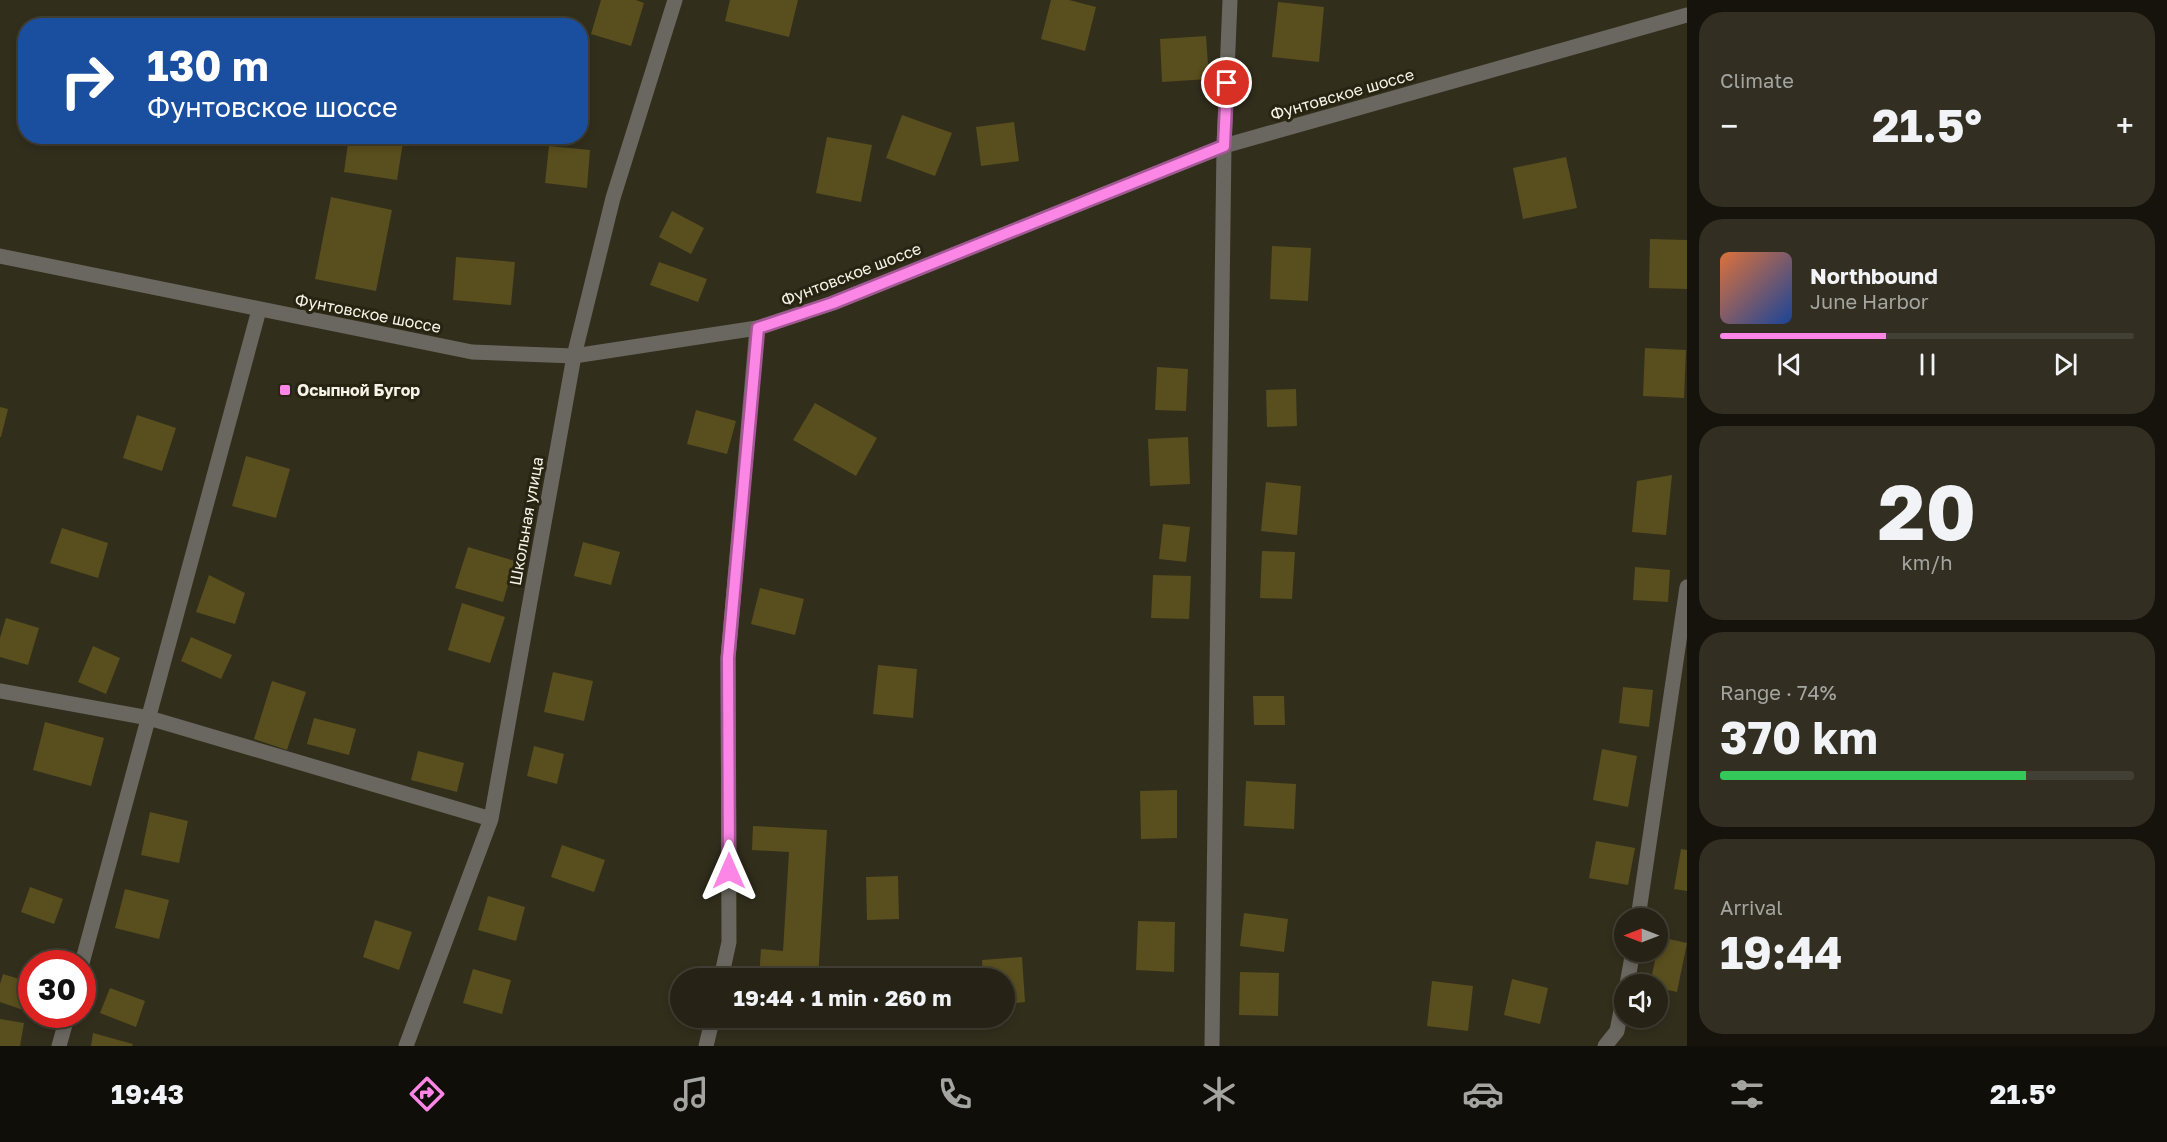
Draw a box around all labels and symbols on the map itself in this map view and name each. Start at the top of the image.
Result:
pin [1201,57,1252,108]
street label: Фунтовское шоссе [1268,64,1416,124]
street label: Фунтовское шоссе [778,238,924,310]
street label: Фунтовское шоссе [293,289,443,337]
place label: Осыпной Бугор [297,380,420,400]
marker: Осыпной Бугор [278,383,292,397]
street label: Школьная улица [505,455,547,587]
position arrow [697,839,761,903]
north arrow [1614,908,1668,962]
speed limit sign: 30 [18,950,96,1028]

